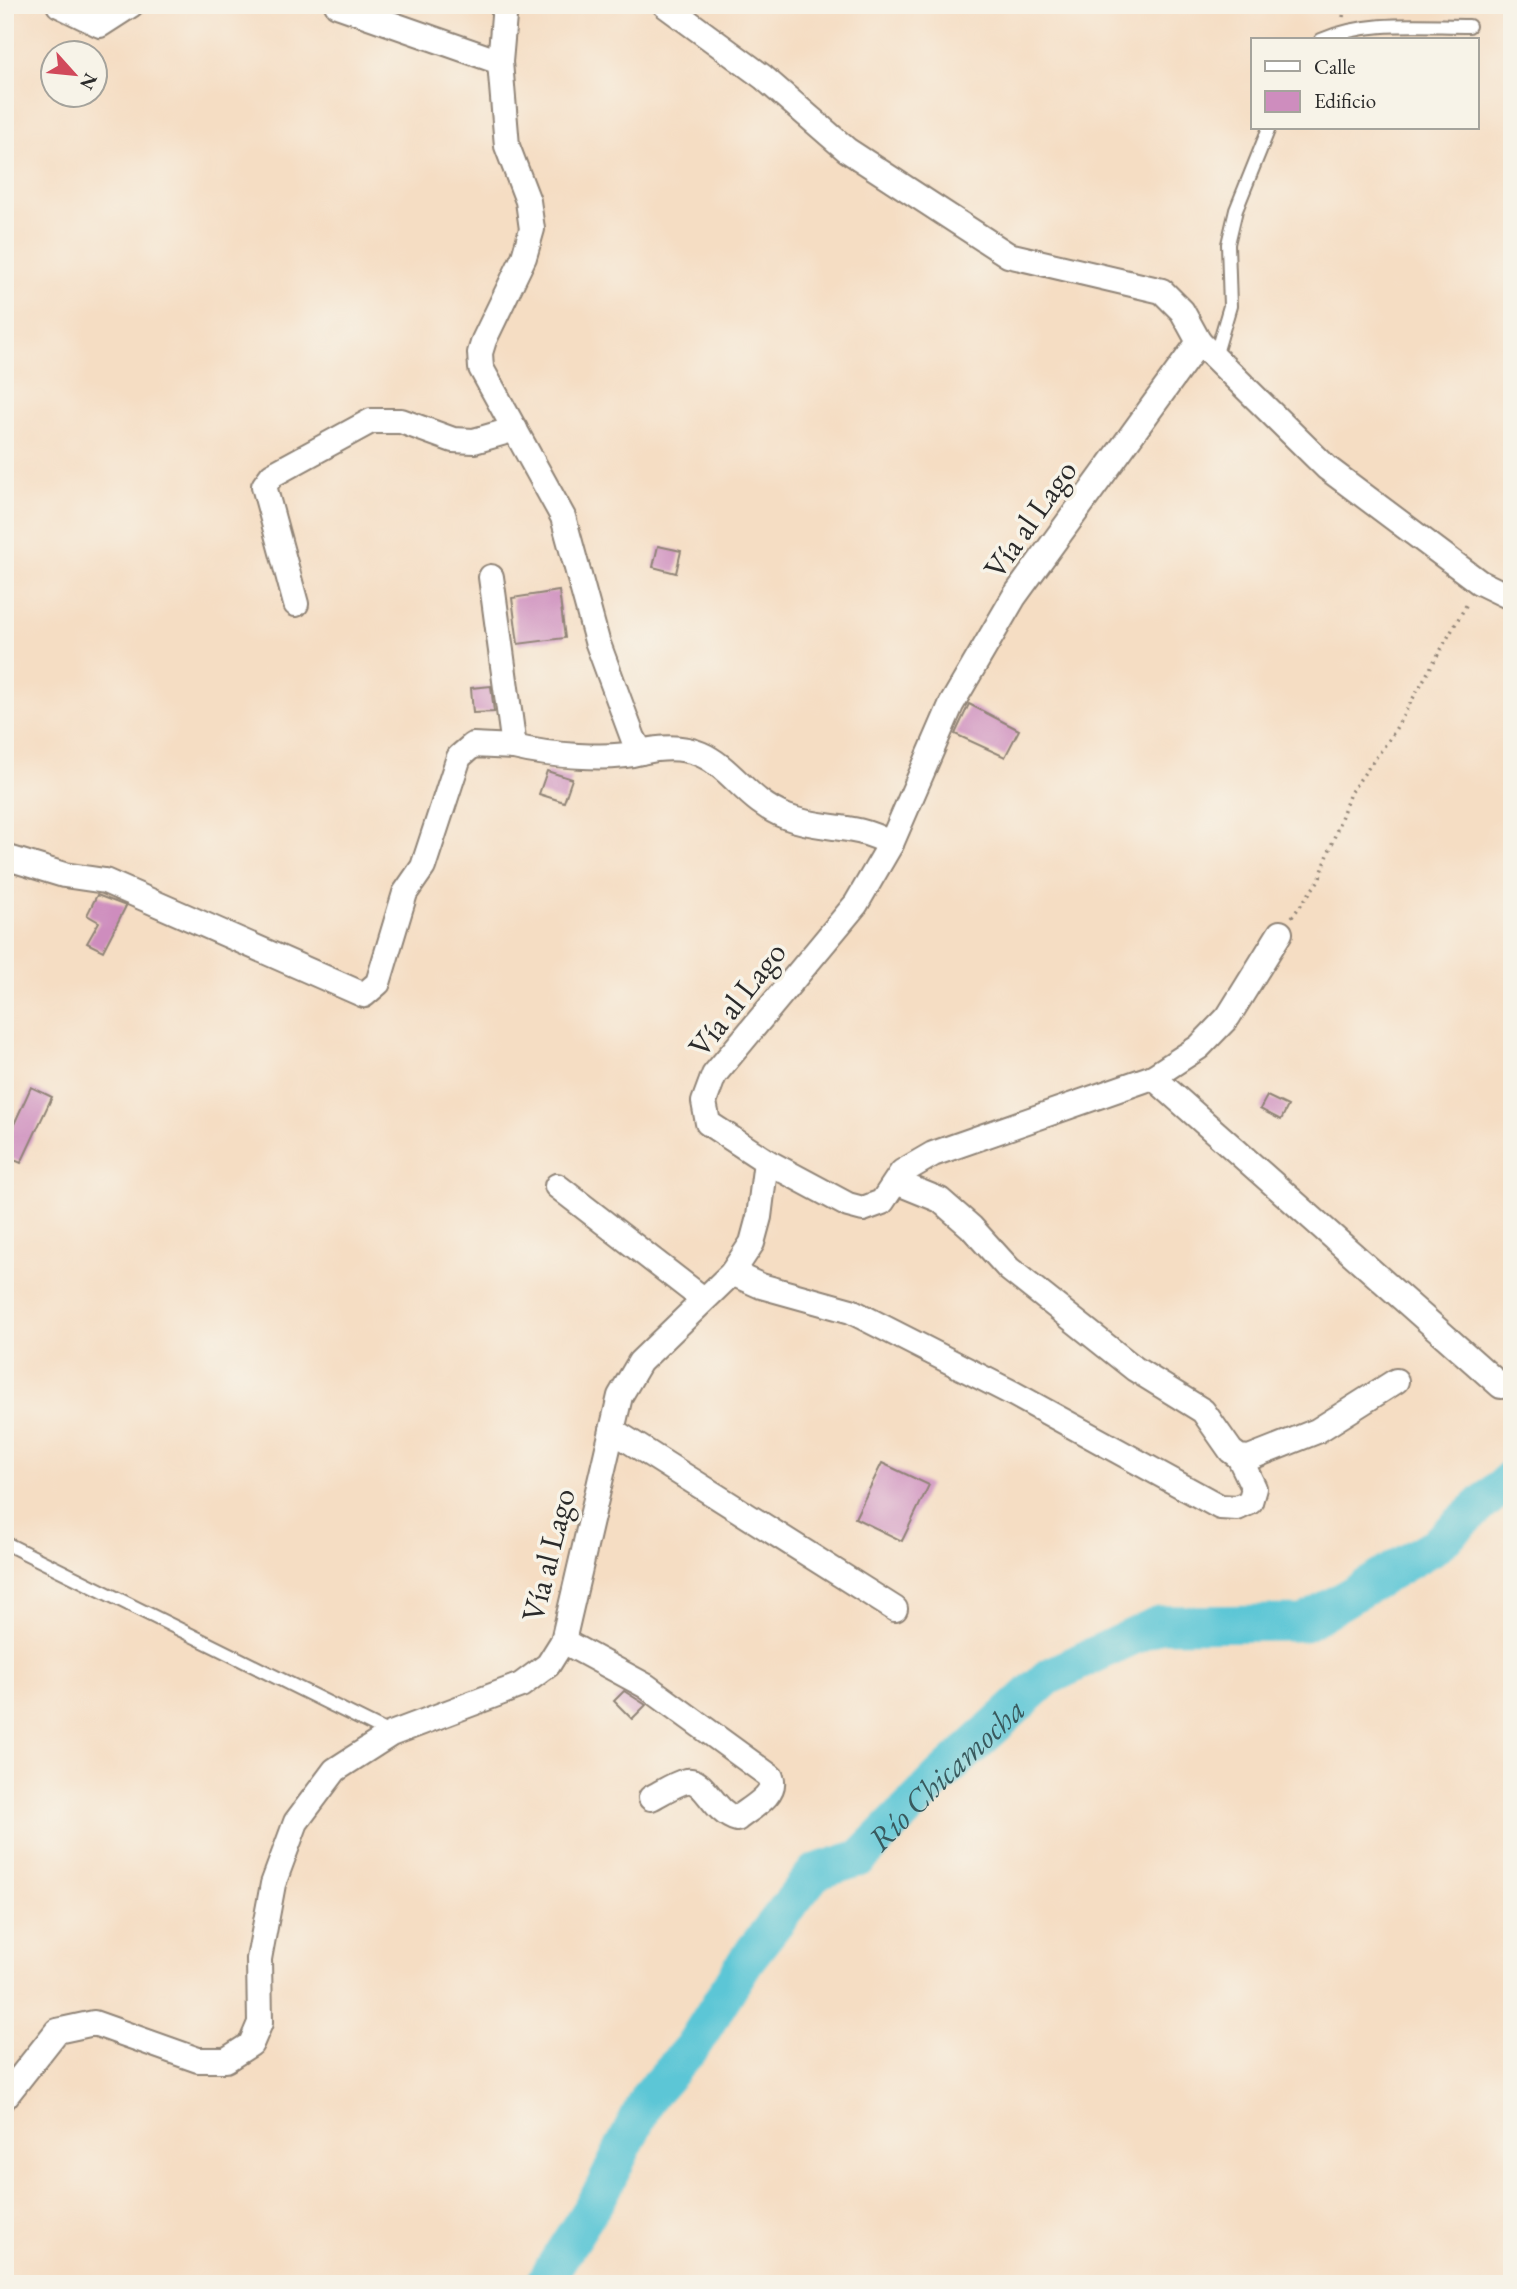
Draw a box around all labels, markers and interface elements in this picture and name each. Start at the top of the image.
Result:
north arrow [38,38,108,108]
legend [1251,38,1478,130]
text: Calle [1314,53,1356,80]
text: N [74,69,103,95]
text: Edificio [1314,87,1376,114]
street label: Vía al Lago [974,451,1086,587]
street label: Vía al Lago [679,933,795,1065]
street label: Vía al Lago [511,1484,585,1626]
water label: Río Chicamocha [858,1688,1034,1860]

